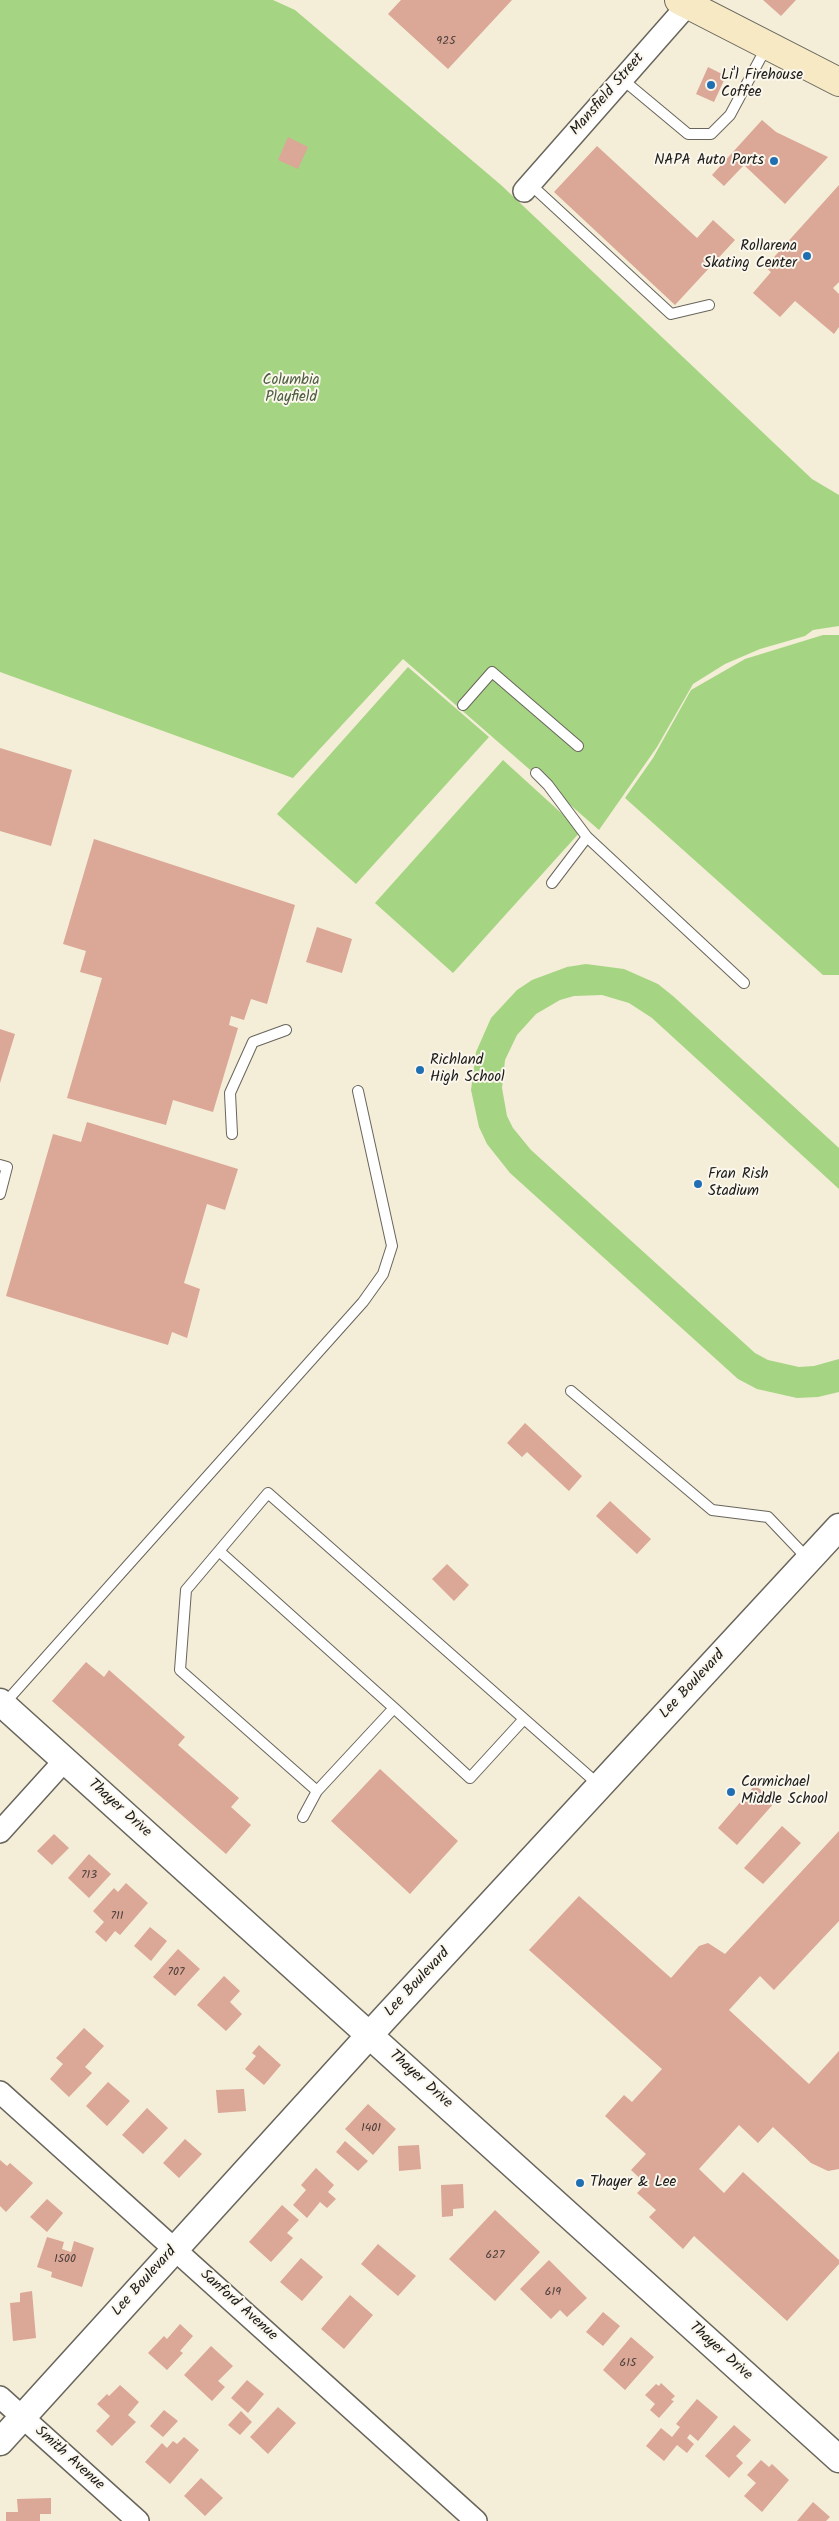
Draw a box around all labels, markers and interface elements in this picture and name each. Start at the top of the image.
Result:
house number: 925 [436,35,456,49]
street label: Mansfield Street [567,50,649,140]
place label: Li'l Firehouse Coffee [721,67,803,102]
marker: Li'l Firehouse Coffee [705,79,717,91]
place label: NAPA Auto Parts [654,152,764,170]
marker: NAPA Auto Parts [768,155,780,167]
place label: Rollarena Skating Center [703,238,797,273]
marker: Rollarena Skating Center [801,250,813,262]
park label: Columbia Playfield [262,372,320,407]
place label: Richland High School [430,1052,505,1087]
marker: Richland High School [414,1064,426,1076]
place label: Fran Rish Stadium [708,1166,769,1201]
marker: Fran Rish Stadium [692,1178,704,1190]
street label: Lee Boulevard [657,1647,729,1723]
place label: Carmichael Middle School [741,1774,828,1809]
street label: Thayer Drive [84,1776,154,1842]
marker: Carmichael Middle School [725,1786,737,1798]
house number: 713 [81,1869,97,1883]
house number: 711 [110,1910,124,1924]
street label: Lee Boulevard [382,1945,454,2021]
house number: 707 [167,1966,185,1980]
street label: Thayer Drive [385,2047,455,2113]
house number: 1401 [361,2122,381,2136]
place label: Thayer & Lee [590,2174,676,2192]
marker: Thayer & Lee [574,2177,586,2189]
street label: Lee Boulevard [109,2243,181,2321]
house number: 627 [485,2249,505,2263]
house number: 1500 [54,2253,76,2267]
street label: Sanford Avenue [196,2267,280,2345]
house number: 619 [545,2286,561,2300]
street label: Thayer Drive [685,2319,755,2385]
house number: 615 [620,2357,636,2371]
street label: Smith Avenue [30,2423,108,2495]

